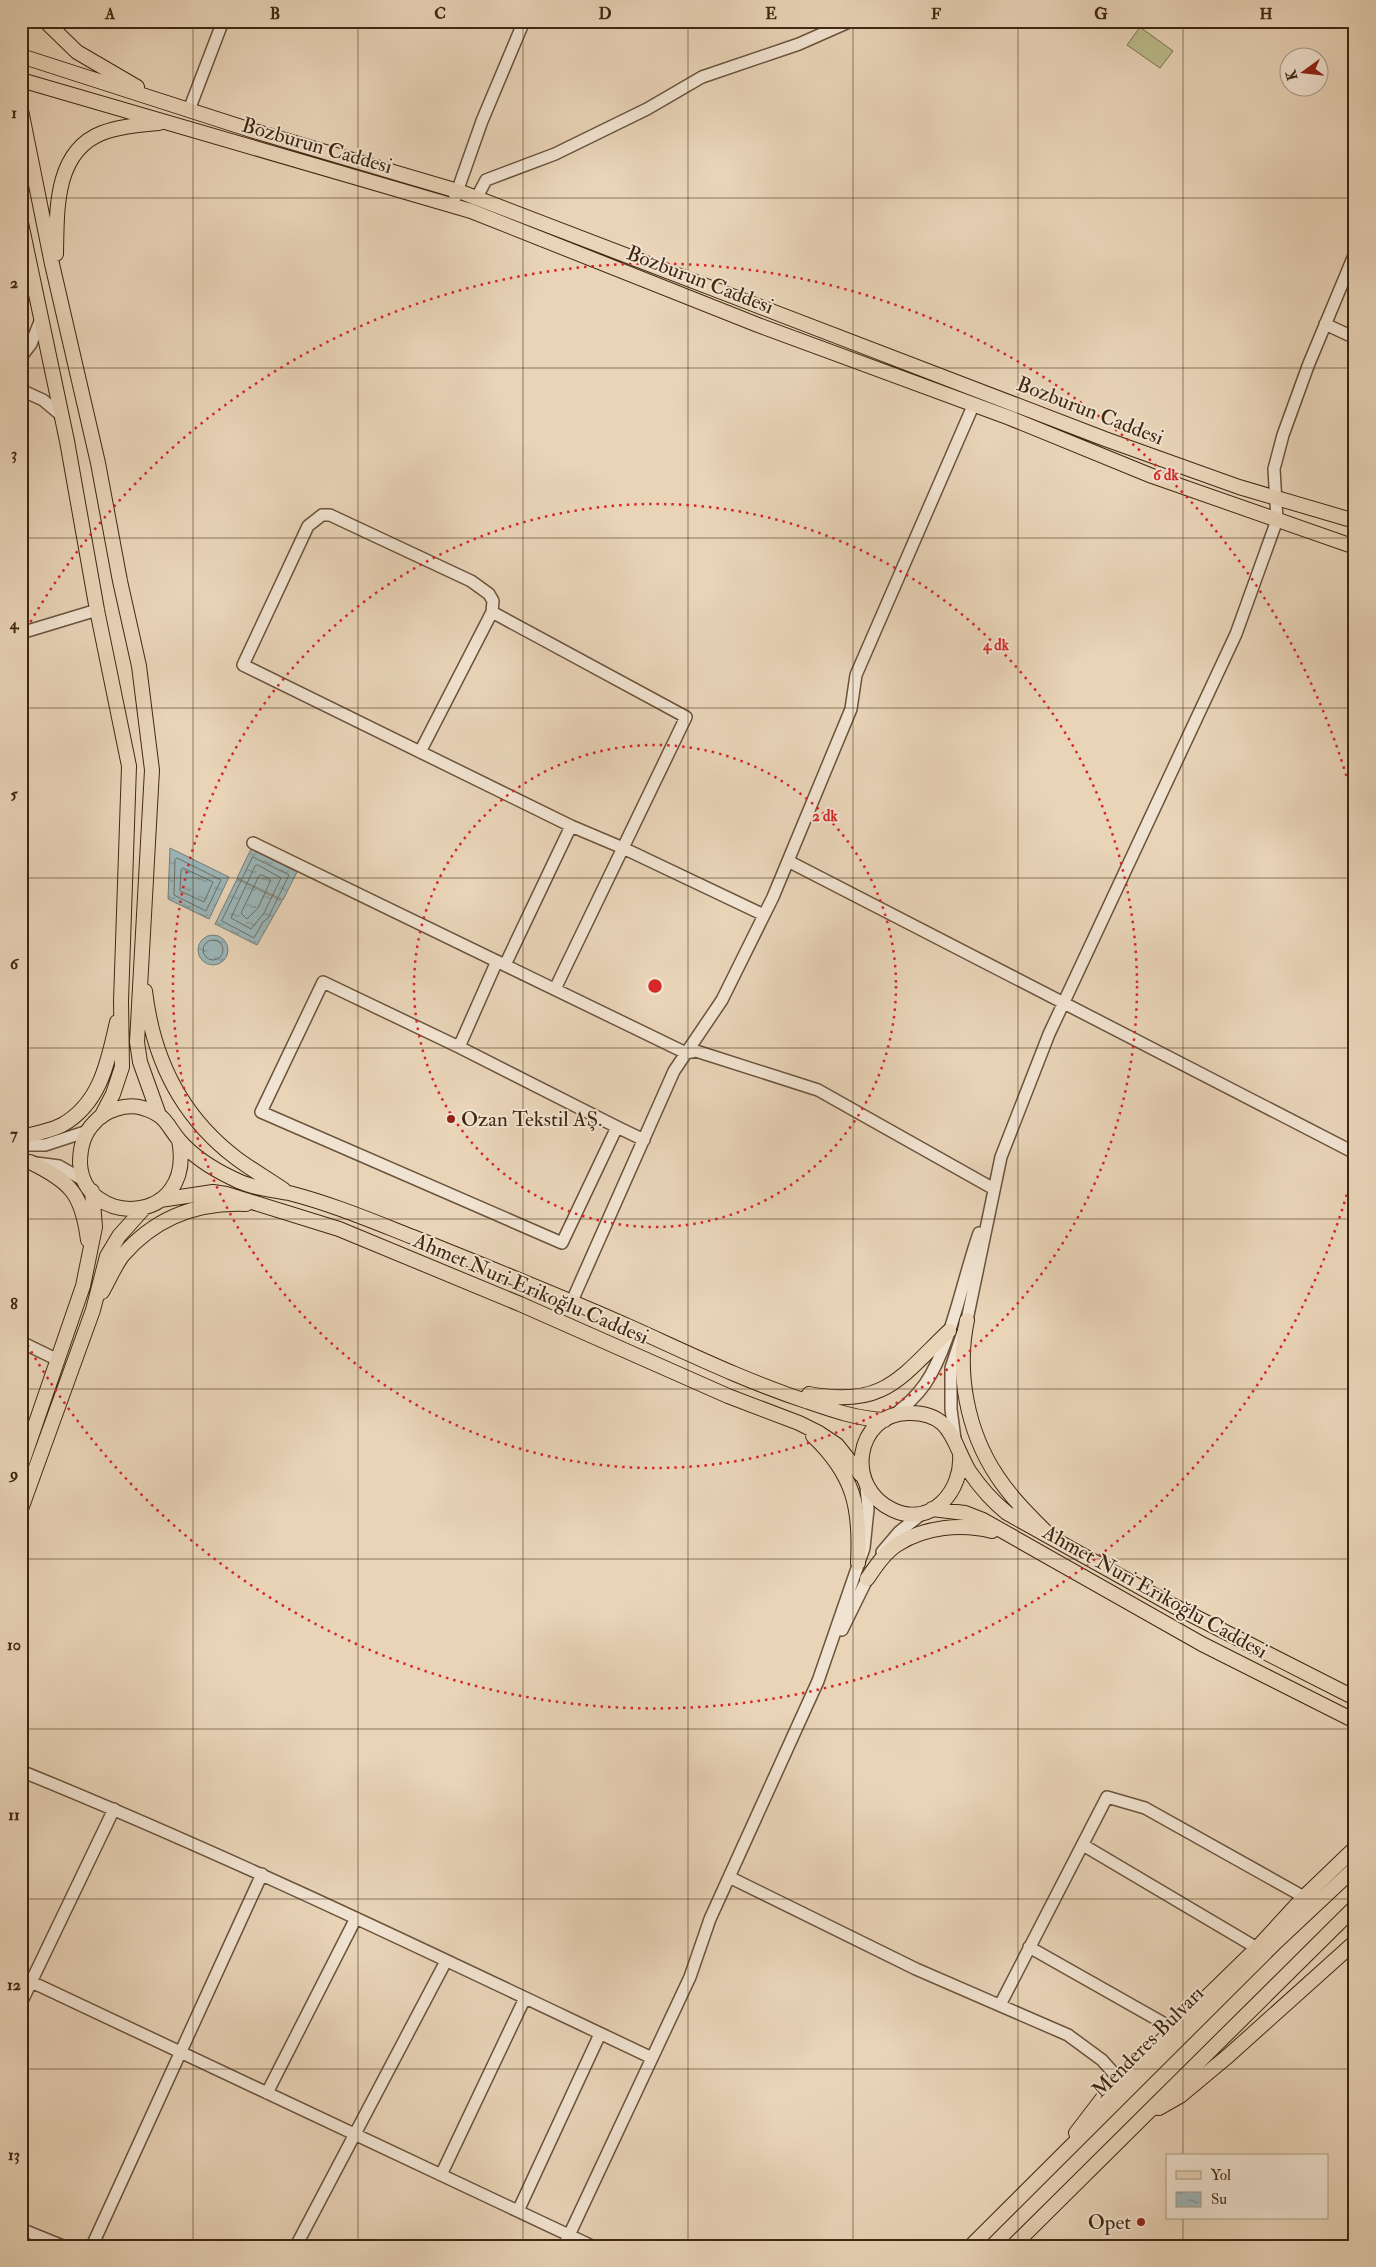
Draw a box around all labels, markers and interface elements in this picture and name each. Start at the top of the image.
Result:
text: A [104,4,116,24]
text: B [270,4,280,24]
text: C [434,4,446,24]
text: D [598,4,612,24]
text: E [765,4,777,24]
text: F [931,4,941,24]
text: G [1094,4,1108,24]
text: H [1259,4,1273,24]
north arrow [1278,48,1328,98]
text: K [1282,67,1301,82]
text: 1 [11,103,17,123]
street label: Bozburun Caddesi [239,112,396,180]
street label: Bozburun Caddesi [623,240,778,321]
text: 2 [10,273,18,293]
street label: Bozburun Caddesi [1013,371,1168,452]
text: 3 [11,444,17,464]
text: 6 dk [1153,466,1179,485]
text: 4 [9,614,20,634]
text: 4 dk [982,636,1010,655]
text: 5 [10,784,18,804]
text: 2 dk [812,807,838,826]
text: 6 [10,954,20,974]
centre of rings [646,977,664,995]
place label: Ozan Tekstil AŞ. [461,1106,602,1133]
marker: Ozan Tekstil AŞ. [445,1113,457,1125]
text: 7 [10,1124,18,1144]
street label: Ahmet Nuri Erikoğlu Caddesi [408,1227,653,1351]
text: 8 [10,1294,18,1314]
text: 9 [8,1464,18,1484]
street label: Ahmet Nuri Erikoğlu Caddesi [1037,1518,1273,1665]
text: 10 [7,1635,21,1655]
text: 11 [8,1805,20,1825]
text: 12 [7,1975,21,1995]
street label: Menderes Bulvarı [1086,1980,1210,2104]
text: 13 [8,2145,20,2165]
legend [1166,2154,1328,2220]
text: Yol [1211,2166,1231,2185]
text: Su [1211,2190,1227,2209]
place label: Opet [1088,2209,1131,2236]
marker: Opet [1135,2216,1147,2228]

